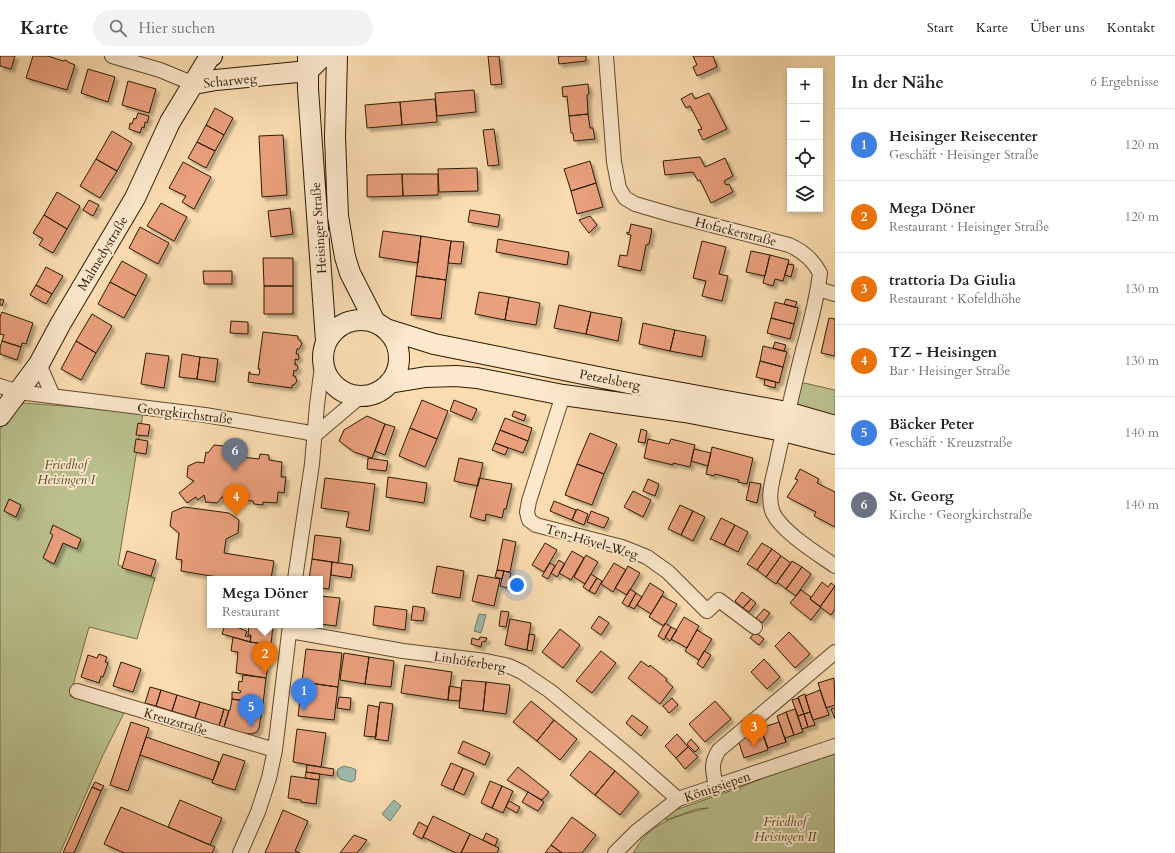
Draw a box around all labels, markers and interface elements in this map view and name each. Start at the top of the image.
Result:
search box [93,10,373,46]
text: Karte [20,15,69,41]
icon: search [107,17,129,39]
text: Hier suchen [139,18,215,38]
text: Start [927,18,954,37]
text: Karte [976,18,1008,37]
text: Über uns [1030,18,1085,37]
text: Kontakt [1107,18,1155,37]
map controls [787,68,823,212]
button: + [787,68,823,104]
street label: Scharweg [203,69,258,93]
text: In der Nähe [851,71,944,94]
text: 6 Ergebnisse [1090,73,1159,91]
button: − [787,104,823,140]
text: Heisinger Reisecenter [889,126,1038,146]
text: 1 [861,136,867,154]
text: 120 m [1125,136,1159,154]
button: locate [787,140,823,176]
text: Geschäft · Heisinger Straße [889,146,1039,164]
button: layers [787,176,823,212]
street label: Heisinger Straße [307,181,331,274]
text: Mega Döner [889,198,975,218]
text: 2 [861,208,867,226]
text: 120 m [1125,208,1159,226]
street label: Malmedystraße [73,213,132,294]
street label: Hofackerstraße [693,213,779,251]
text: Restaurant · Heisinger Straße [889,218,1049,236]
text: trattoria Da Giulia [889,270,1016,290]
text: 3 [861,280,867,298]
text: 130 m [1125,280,1159,298]
text: Restaurant · Kofeldhöhe [889,290,1021,308]
text: TZ - Heisingen [889,342,997,362]
text: 4 [861,352,867,370]
text: 130 m [1125,352,1159,370]
text: Bar · Heisinger Straße [889,362,1010,380]
street label: Petzelsberg [578,365,643,395]
street label: Georgkirchstraße [136,399,234,429]
text: Bäcker Peter [889,414,974,434]
text: 5 [861,424,867,442]
text: 140 m [1125,424,1159,442]
text: Geschäft · Kreuzstraße [889,434,1012,452]
pin: 6 [222,438,248,471]
park label: Friedhof Heisingen I [37,456,97,489]
pin: 4 [223,484,249,517]
text: St. Georg [889,486,954,506]
text: 6 [861,496,867,514]
text: 140 m [1125,496,1159,514]
text: Kirche · Georgkirchstraße [889,506,1032,524]
street label: Ten-Hövel-Weg [543,520,641,564]
your location [507,575,527,595]
popup [207,576,323,628]
text: Mega Döner [222,583,308,603]
text: Restaurant [222,603,280,621]
pin: 2 [252,641,278,674]
street label: Linhöferberg [433,647,508,677]
pin: 1 [291,678,317,711]
pin: 5 [238,694,264,727]
street label: Kreuzstraße [142,704,210,740]
pin: 3 [741,714,767,747]
street label: Königsiepen [682,767,754,807]
park label: Friedhof Heisingen II [754,813,818,846]

